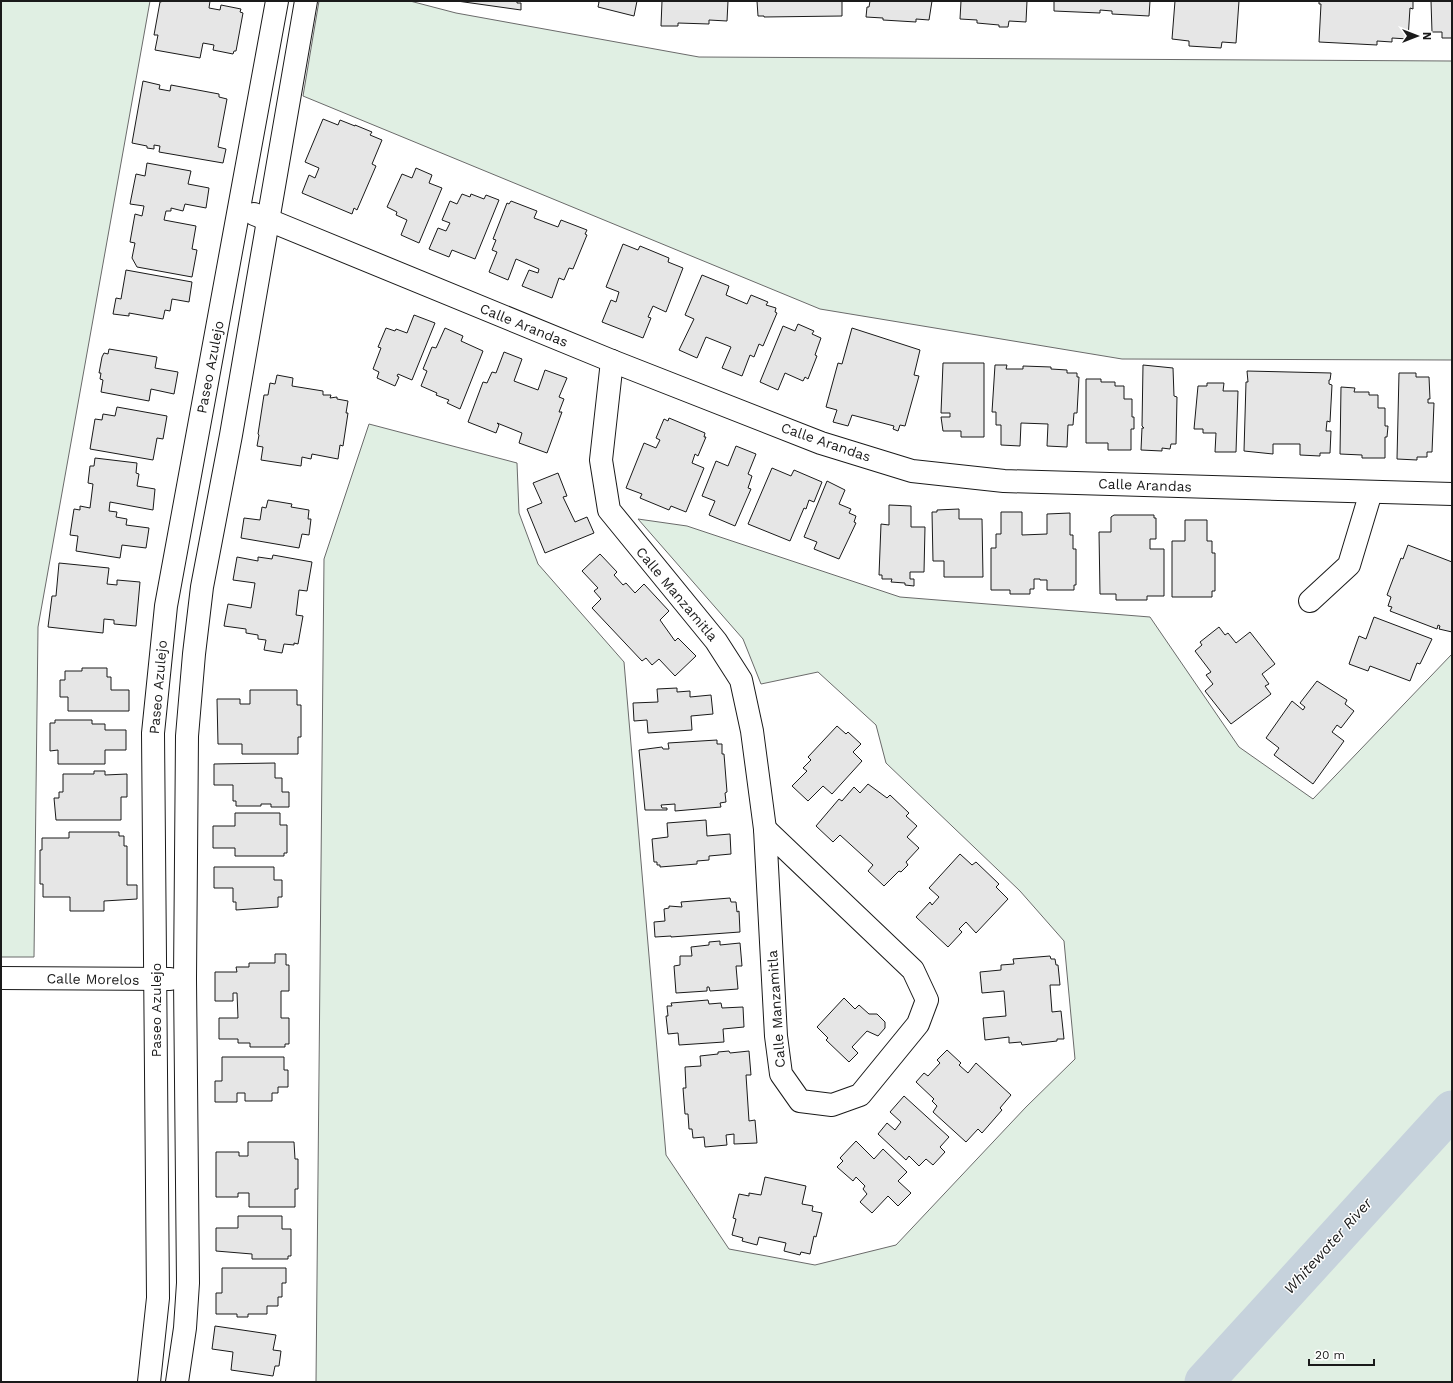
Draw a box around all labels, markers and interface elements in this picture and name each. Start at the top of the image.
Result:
north arrow [1397,16,1437,56]
text: N [1420,32,1433,40]
street label: Calle Arandas [478,300,570,350]
street label: Paseo Azulejo [193,319,227,415]
street label: Calle Arandas [779,419,873,465]
street label: Calle Arandas [1098,475,1192,495]
street label: Calle Manzamitla [633,544,721,644]
street label: Paseo Azulejo [146,639,170,735]
street label: Calle Manzamitla [764,950,788,1068]
street label: Paseo Azulejo [148,963,164,1057]
street label: Calle Morelos [46,970,140,988]
water label: Whitewater River [1280,1193,1377,1298]
scale bar [1309,1341,1374,1367]
text: 20 m [1315,1348,1345,1362]

